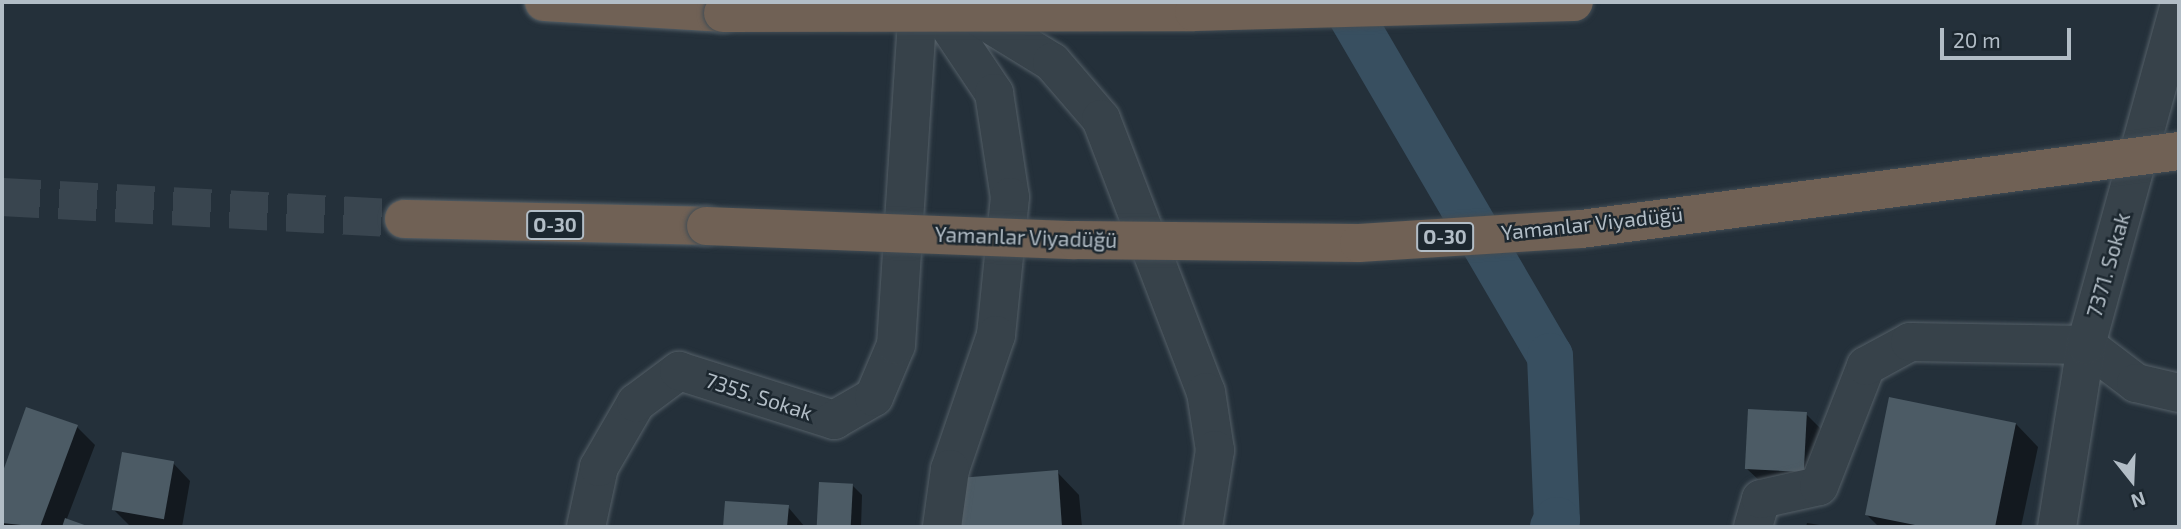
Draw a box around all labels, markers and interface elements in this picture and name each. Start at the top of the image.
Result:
scale bar [1943,14,2074,58]
text: 20 m [1953,27,2001,52]
street label: Yamanlar Viyadüğü [1499,201,1685,245]
road number: O-30 [525,210,585,241]
street label: 7371. Sokak [2081,210,2135,320]
street label: Yamanlar Viyadüğü [934,221,1118,253]
road number: O-30 [1415,221,1475,252]
street label: 7355. Sokak [702,367,816,425]
north arrow [2097,445,2167,515]
text: N [2129,487,2149,514]

